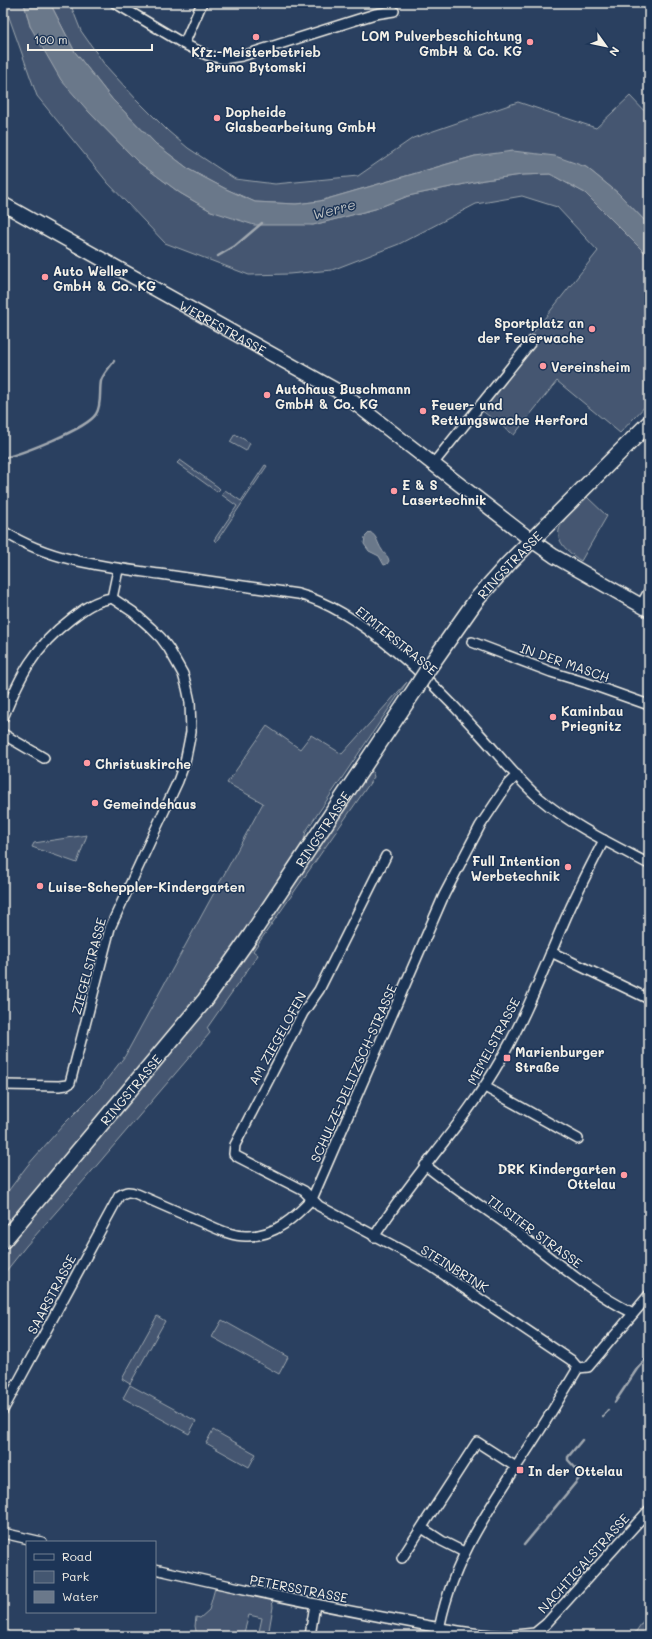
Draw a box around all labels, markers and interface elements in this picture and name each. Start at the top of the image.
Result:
scale bar [28,26,152,52]
north arrow [586,26,626,66]
place label: LOM Pulverbeschichtung GmbH & Co. KG [361,27,522,59]
text: 100 m [34,31,68,47]
marker: Kfz.-Meisterbetrieb Bruno Bytomski [251,32,261,42]
marker: LOM Pulverbeschichtung GmbH & Co. KG [525,37,535,47]
place label: Kfz.-Meisterbetrieb Bruno Bytomski [191,43,321,76]
text: N [606,44,623,59]
place label: Dopheide Glasbearbeitung GmbH [225,103,376,135]
marker: Dopheide Glasbearbeitung GmbH [212,113,222,123]
water label: Werre [310,194,358,224]
place label: Auto Weller GmbH & Co. KG [53,262,156,294]
marker: Auto Weller GmbH & Co. KG [40,272,50,282]
street label: WERRESTRASSE [176,296,269,358]
place label: Sportplatz an der Feuerwache [477,314,584,346]
marker: Sportplatz an der Feuerwache [587,324,597,334]
place label: Vereinsheim [551,358,630,375]
marker: Vereinsheim [538,361,548,371]
place label: Autohaus Buschmann GmbH & Co. KG [275,380,411,412]
marker: Autohaus Buschmann GmbH & Co. KG [262,390,272,400]
place label: Feuer- und Rettungswache Herford [431,396,588,428]
marker: Feuer- und Rettungswache Herford [418,406,428,416]
place label: E & S Lasertechnik [402,476,486,508]
marker: E & S Lasertechnik [389,486,399,496]
street label: RINGSTRASSE [473,527,545,602]
street label: EIMTERSTRASSE [353,602,441,678]
street label: IN DER MASCH [518,639,612,685]
place label: Kaminbau Priegnitz [561,702,623,734]
marker: Kaminbau Priegnitz [548,712,558,722]
place label: Christuskirche [95,755,191,772]
marker: Christuskirche [82,758,92,768]
street label: RINGSTRASSE [291,788,353,870]
place label: Gemeindehaus [103,795,196,812]
marker: Gemeindehaus [90,798,100,808]
place label: Full Intention Werbetechnik [471,852,560,884]
marker: Full Intention Werbetechnik [563,862,573,872]
place label: Luise-Scheppler-Kindergarten [48,878,245,895]
marker: Luise-Scheppler-Kindergarten [35,881,45,891]
street label: ZIEGELSTRASSE [67,916,109,1016]
street label: SCHULZE-DELITZSCH-STRASSE [306,981,400,1165]
street label: AM ZIEGELOFEN [244,988,310,1088]
street label: MEMELSTRASSE [463,994,523,1088]
place label: Marienburger Straße [515,1043,605,1075]
street label: RINGSTRASSE [96,1050,165,1128]
marker: Marienburger Straße [502,1053,512,1063]
place label: DRK Kindergarten Ottelau [498,1160,616,1192]
marker: DRK Kindergarten Ottelau [619,1170,629,1180]
street label: TILSITER STRASSE [484,1191,586,1271]
street label: STEINBRINK [418,1240,492,1296]
street label: SAARSTRASSE [23,1251,79,1337]
place label: In der Ottelau [528,1462,623,1479]
marker: In der Ottelau [515,1465,525,1475]
street label: NACHTIGALSTRASSE [534,1509,632,1617]
legend [26,1541,156,1613]
text: Road [62,1548,92,1564]
text: Park [62,1568,89,1584]
street label: PETERSSTRASSE [248,1570,350,1606]
text: Water [62,1588,99,1604]

